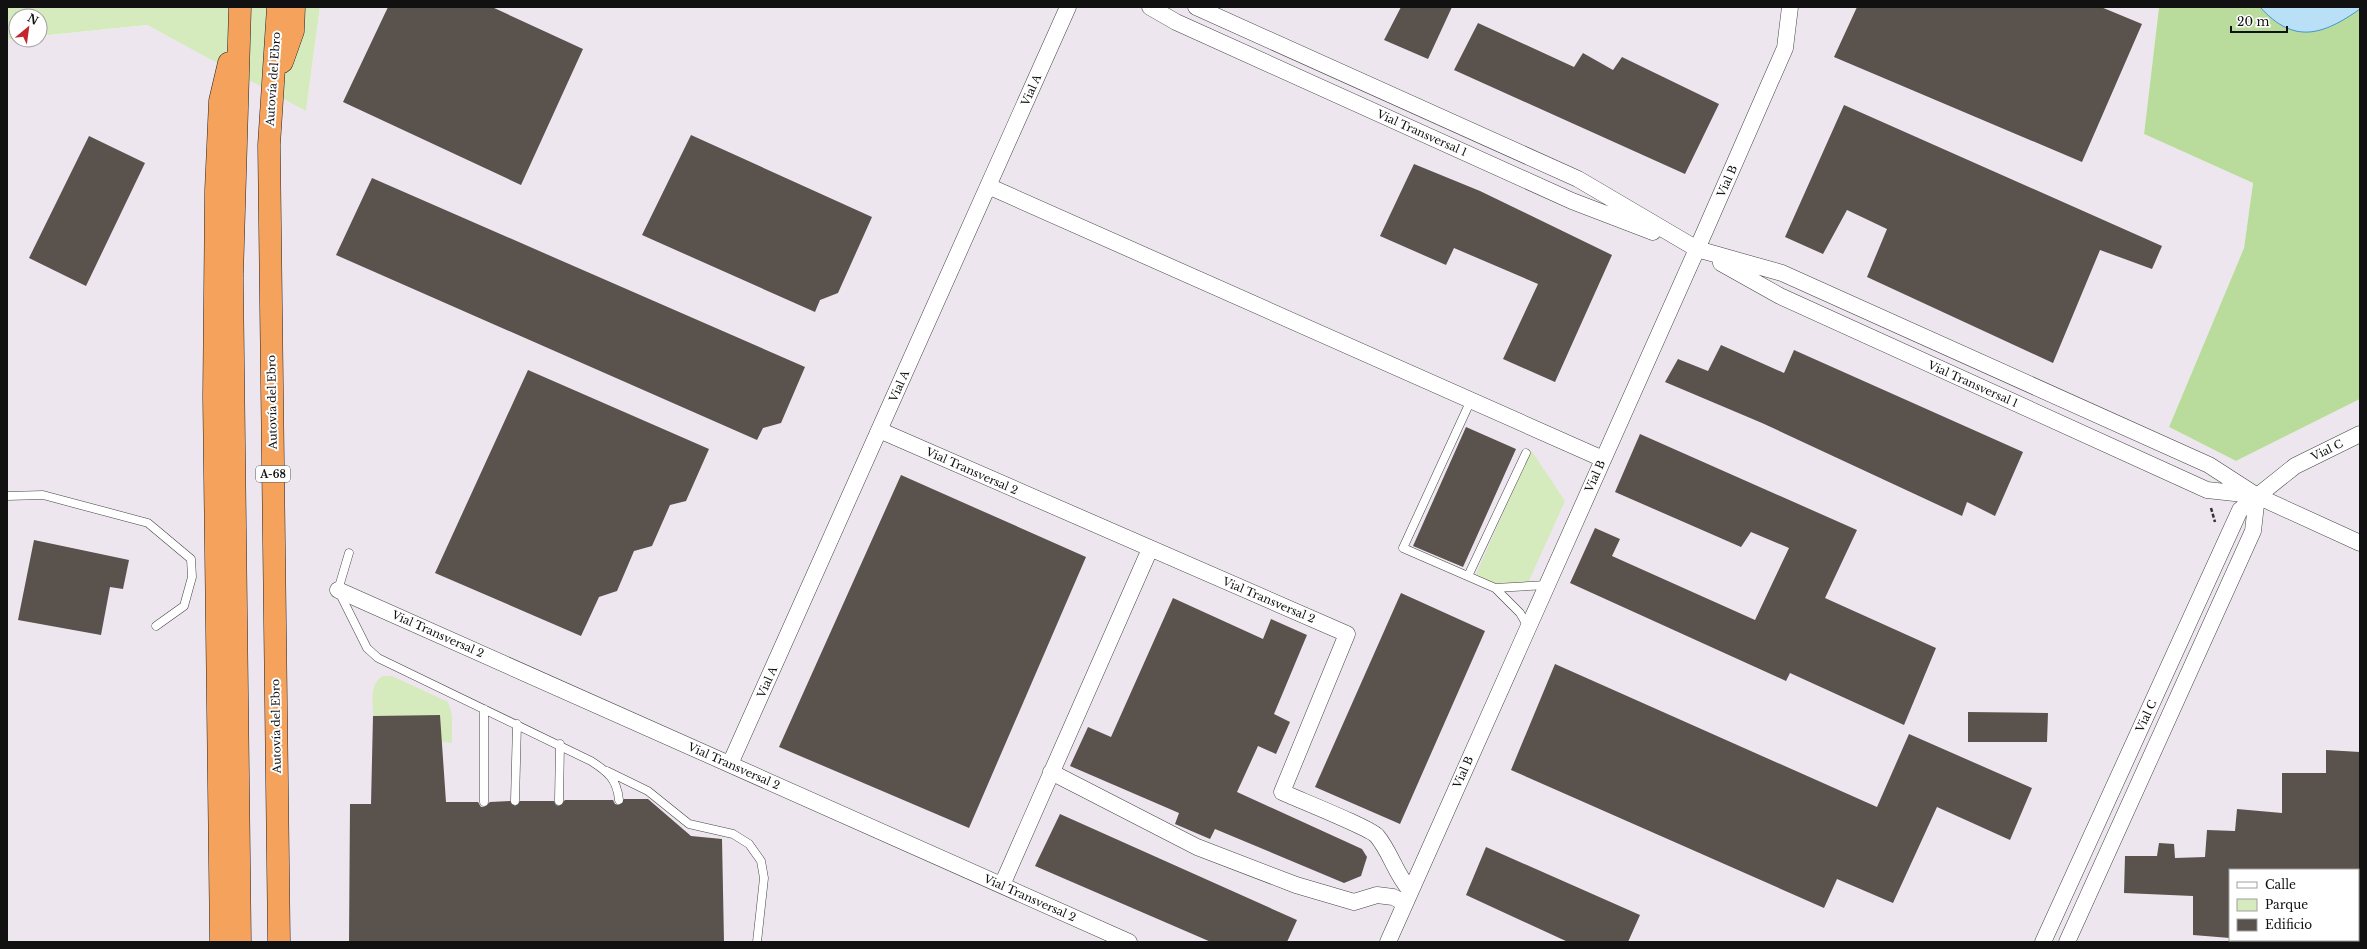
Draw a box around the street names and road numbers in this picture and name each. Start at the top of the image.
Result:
street label: Autovía del Ebro [263,31,283,128]
street label: Vial A [1017,72,1044,109]
street label: Vial Transversal 1 [1374,106,1469,159]
street label: Vial B [1713,163,1740,200]
street label: Autovía del Ebro [264,355,280,450]
street label: Vial Transversal 1 [1925,357,2020,410]
street label: Vial A [885,368,912,405]
street label: Vial C [2308,436,2345,464]
street label: Vial Transversal 2 [923,444,1020,498]
street label: Vial B [1581,458,1608,495]
road number: A-68 [256,466,290,482]
street label: Vial Transversal 2 [1220,574,1318,626]
street label: Vial Transversal 2 [389,607,486,661]
street label: Vial A [753,664,780,701]
street label: Autovía del Ebro [268,679,284,774]
street label: Vial C [2132,698,2160,735]
street label: Vial Transversal 2 [685,739,782,793]
street label: Vial B [1449,754,1476,791]
street label: Vial Transversal 2 [981,871,1078,925]

